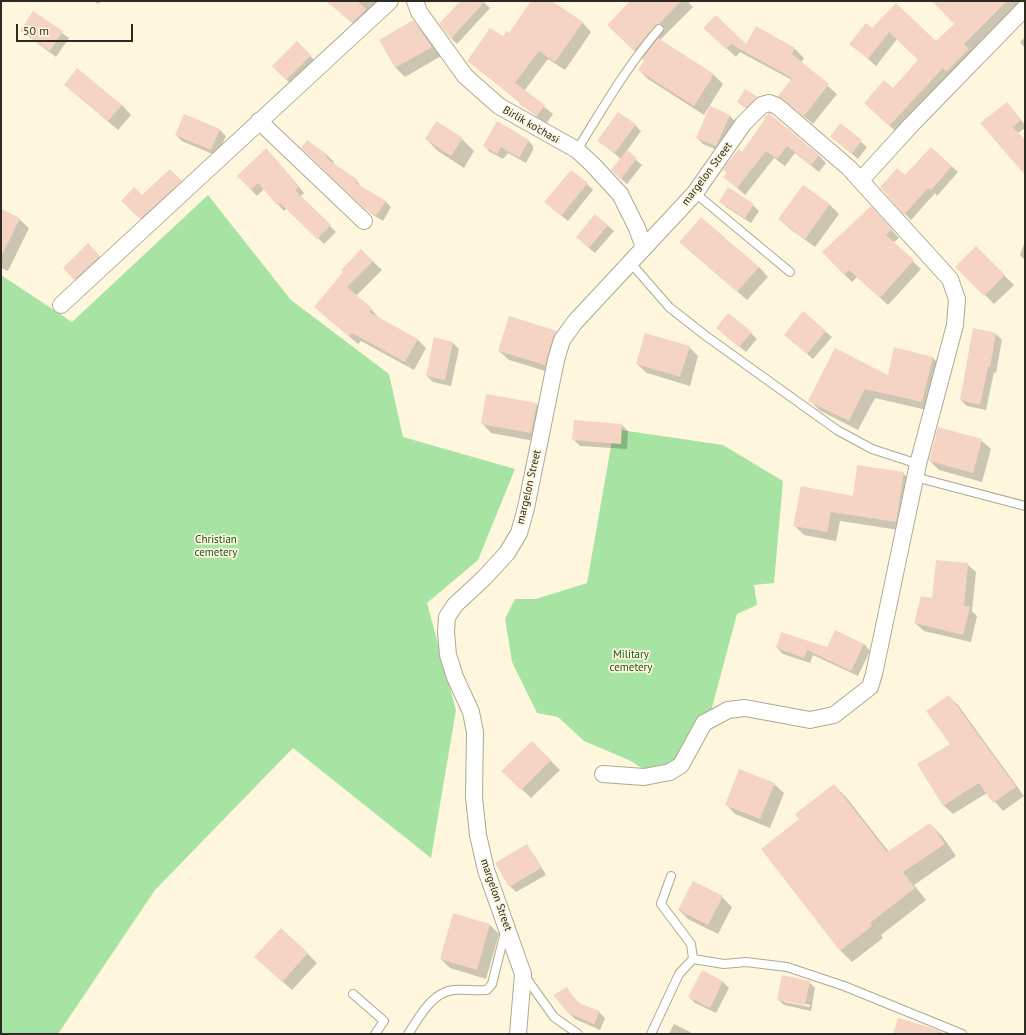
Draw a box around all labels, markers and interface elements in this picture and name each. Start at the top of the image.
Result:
scale bar [18,16,135,42]
text: 50 m [23,23,49,38]
street label: Birlik ko'chasi [500,103,562,147]
street label: margelon Street [679,140,735,208]
street label: margelon Street [514,449,544,525]
park label: Christian cemetery [195,533,237,559]
park label: Military cemetery [610,648,652,674]
street label: margelon Street [477,857,515,933]

